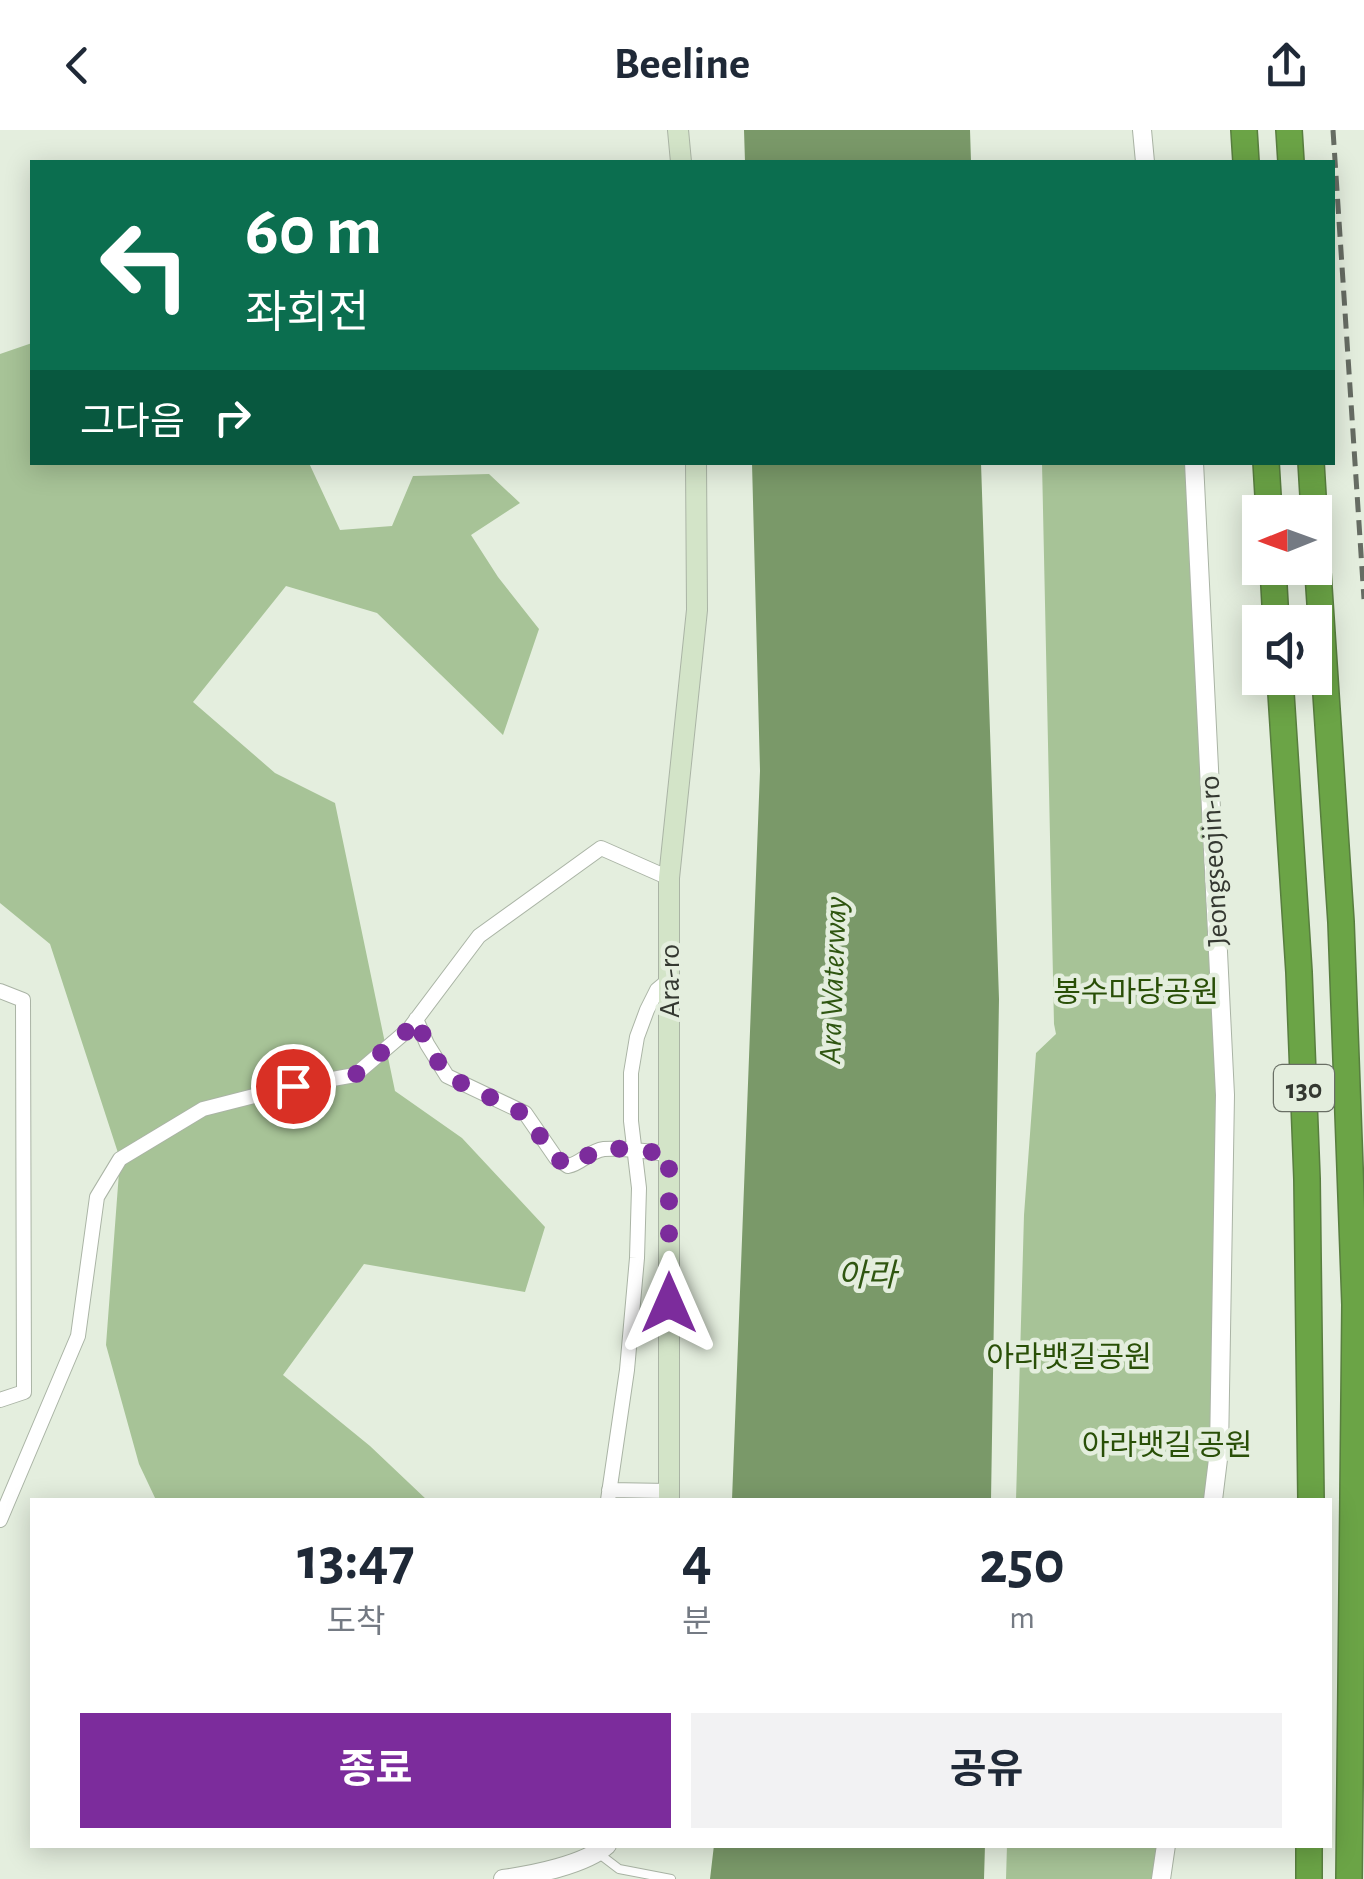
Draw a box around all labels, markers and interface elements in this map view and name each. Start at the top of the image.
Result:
icon: back [50,38,105,93]
icon: share [1259,38,1314,93]
text: Beeline [614,42,750,87]
text: 60 m [245,197,382,267]
icon: left [80,200,210,330]
text: 좌회전 [245,291,369,336]
icon: right [205,390,260,445]
text: 그다음 [80,404,185,442]
north arrow [1242,495,1332,585]
map controls [1242,495,1332,695]
button: sound [1242,605,1332,695]
street label: Jeongseojin-ro [1195,775,1233,947]
water label: Ara Waterway [814,896,852,1065]
street label: Ara-ro [655,944,685,1018]
park label: 봉수마당공원 [1053,977,1219,1008]
pin [251,1044,336,1129]
icon: arrive [266,1059,321,1114]
road number: 130 [1274,1065,1334,1111]
position arrow [617,1251,721,1355]
water label: 아라 [838,1259,900,1292]
park label: 아라뱃길공원 [986,1342,1152,1373]
park label: 아라뱃길 공원 [1082,1430,1252,1461]
text: 13:47 [297,1530,415,1590]
text: 4 [682,1530,712,1590]
text: 250 [979,1534,1065,1594]
text: m [1009,1602,1035,1634]
text: 도착 [326,1606,385,1638]
text: 분 [682,1606,712,1638]
button: 종료 [80,1713,671,1828]
button: 공유 [691,1713,1282,1828]

